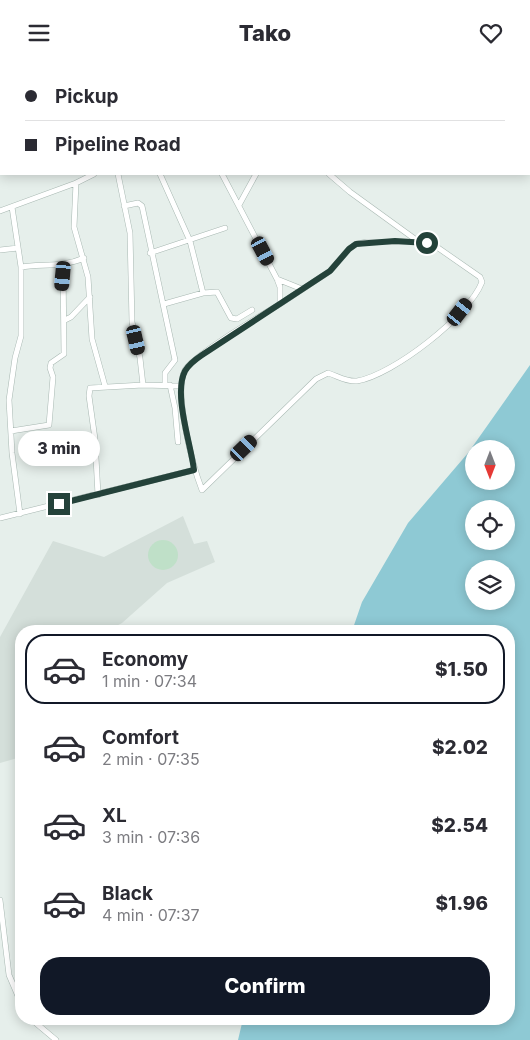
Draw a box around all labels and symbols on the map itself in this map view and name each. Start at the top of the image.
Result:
route start [416,232,438,254]
car [249,234,276,268]
car [54,260,71,292]
car [444,296,475,328]
car [125,324,146,356]
callout: 3 min [18,431,100,467]
car [227,432,260,464]
north arrow [465,440,515,490]
route end [48,493,70,515]

